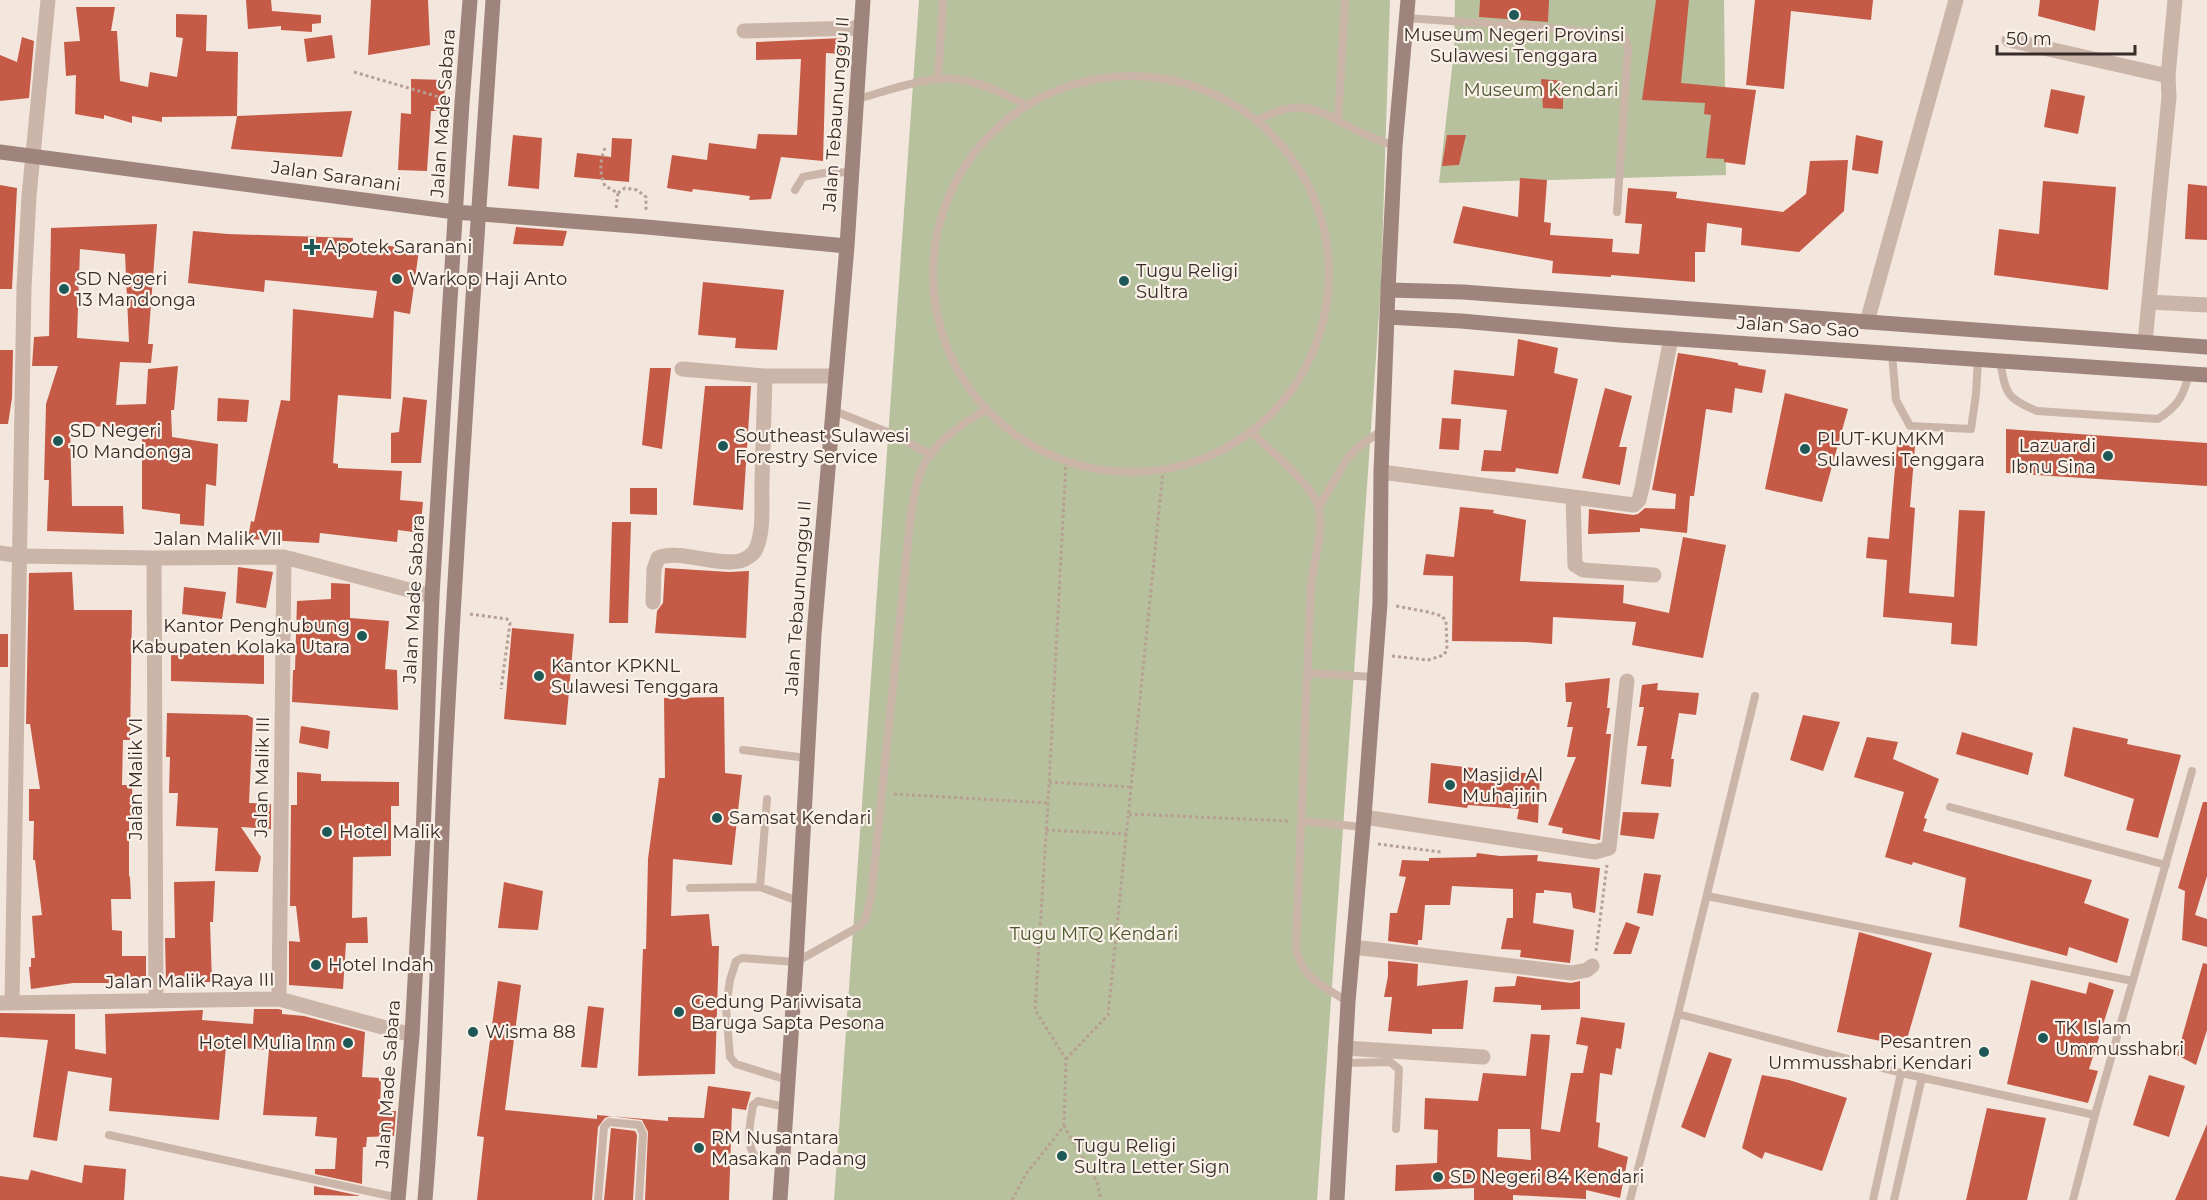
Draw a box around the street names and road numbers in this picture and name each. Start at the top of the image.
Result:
street label: Jalan Tebaununggu II [818,16,854,213]
street label: Jalan Made Sabara [426,28,460,199]
street label: Jalan Saranani [269,156,402,196]
street label: Jalan Sao Sao [1735,312,1860,342]
street label: Jalan Tebaununggu II [780,500,816,697]
street label: Jalan Made Sabara [399,514,429,685]
street label: Jalan Malik VII [153,528,282,550]
street label: Jalan Malik III [250,716,274,839]
street label: Jalan Malik VI [125,718,147,841]
street label: Jalan Malik Raya III [104,969,275,993]
street label: Jalan Made Sabara [371,999,405,1170]

